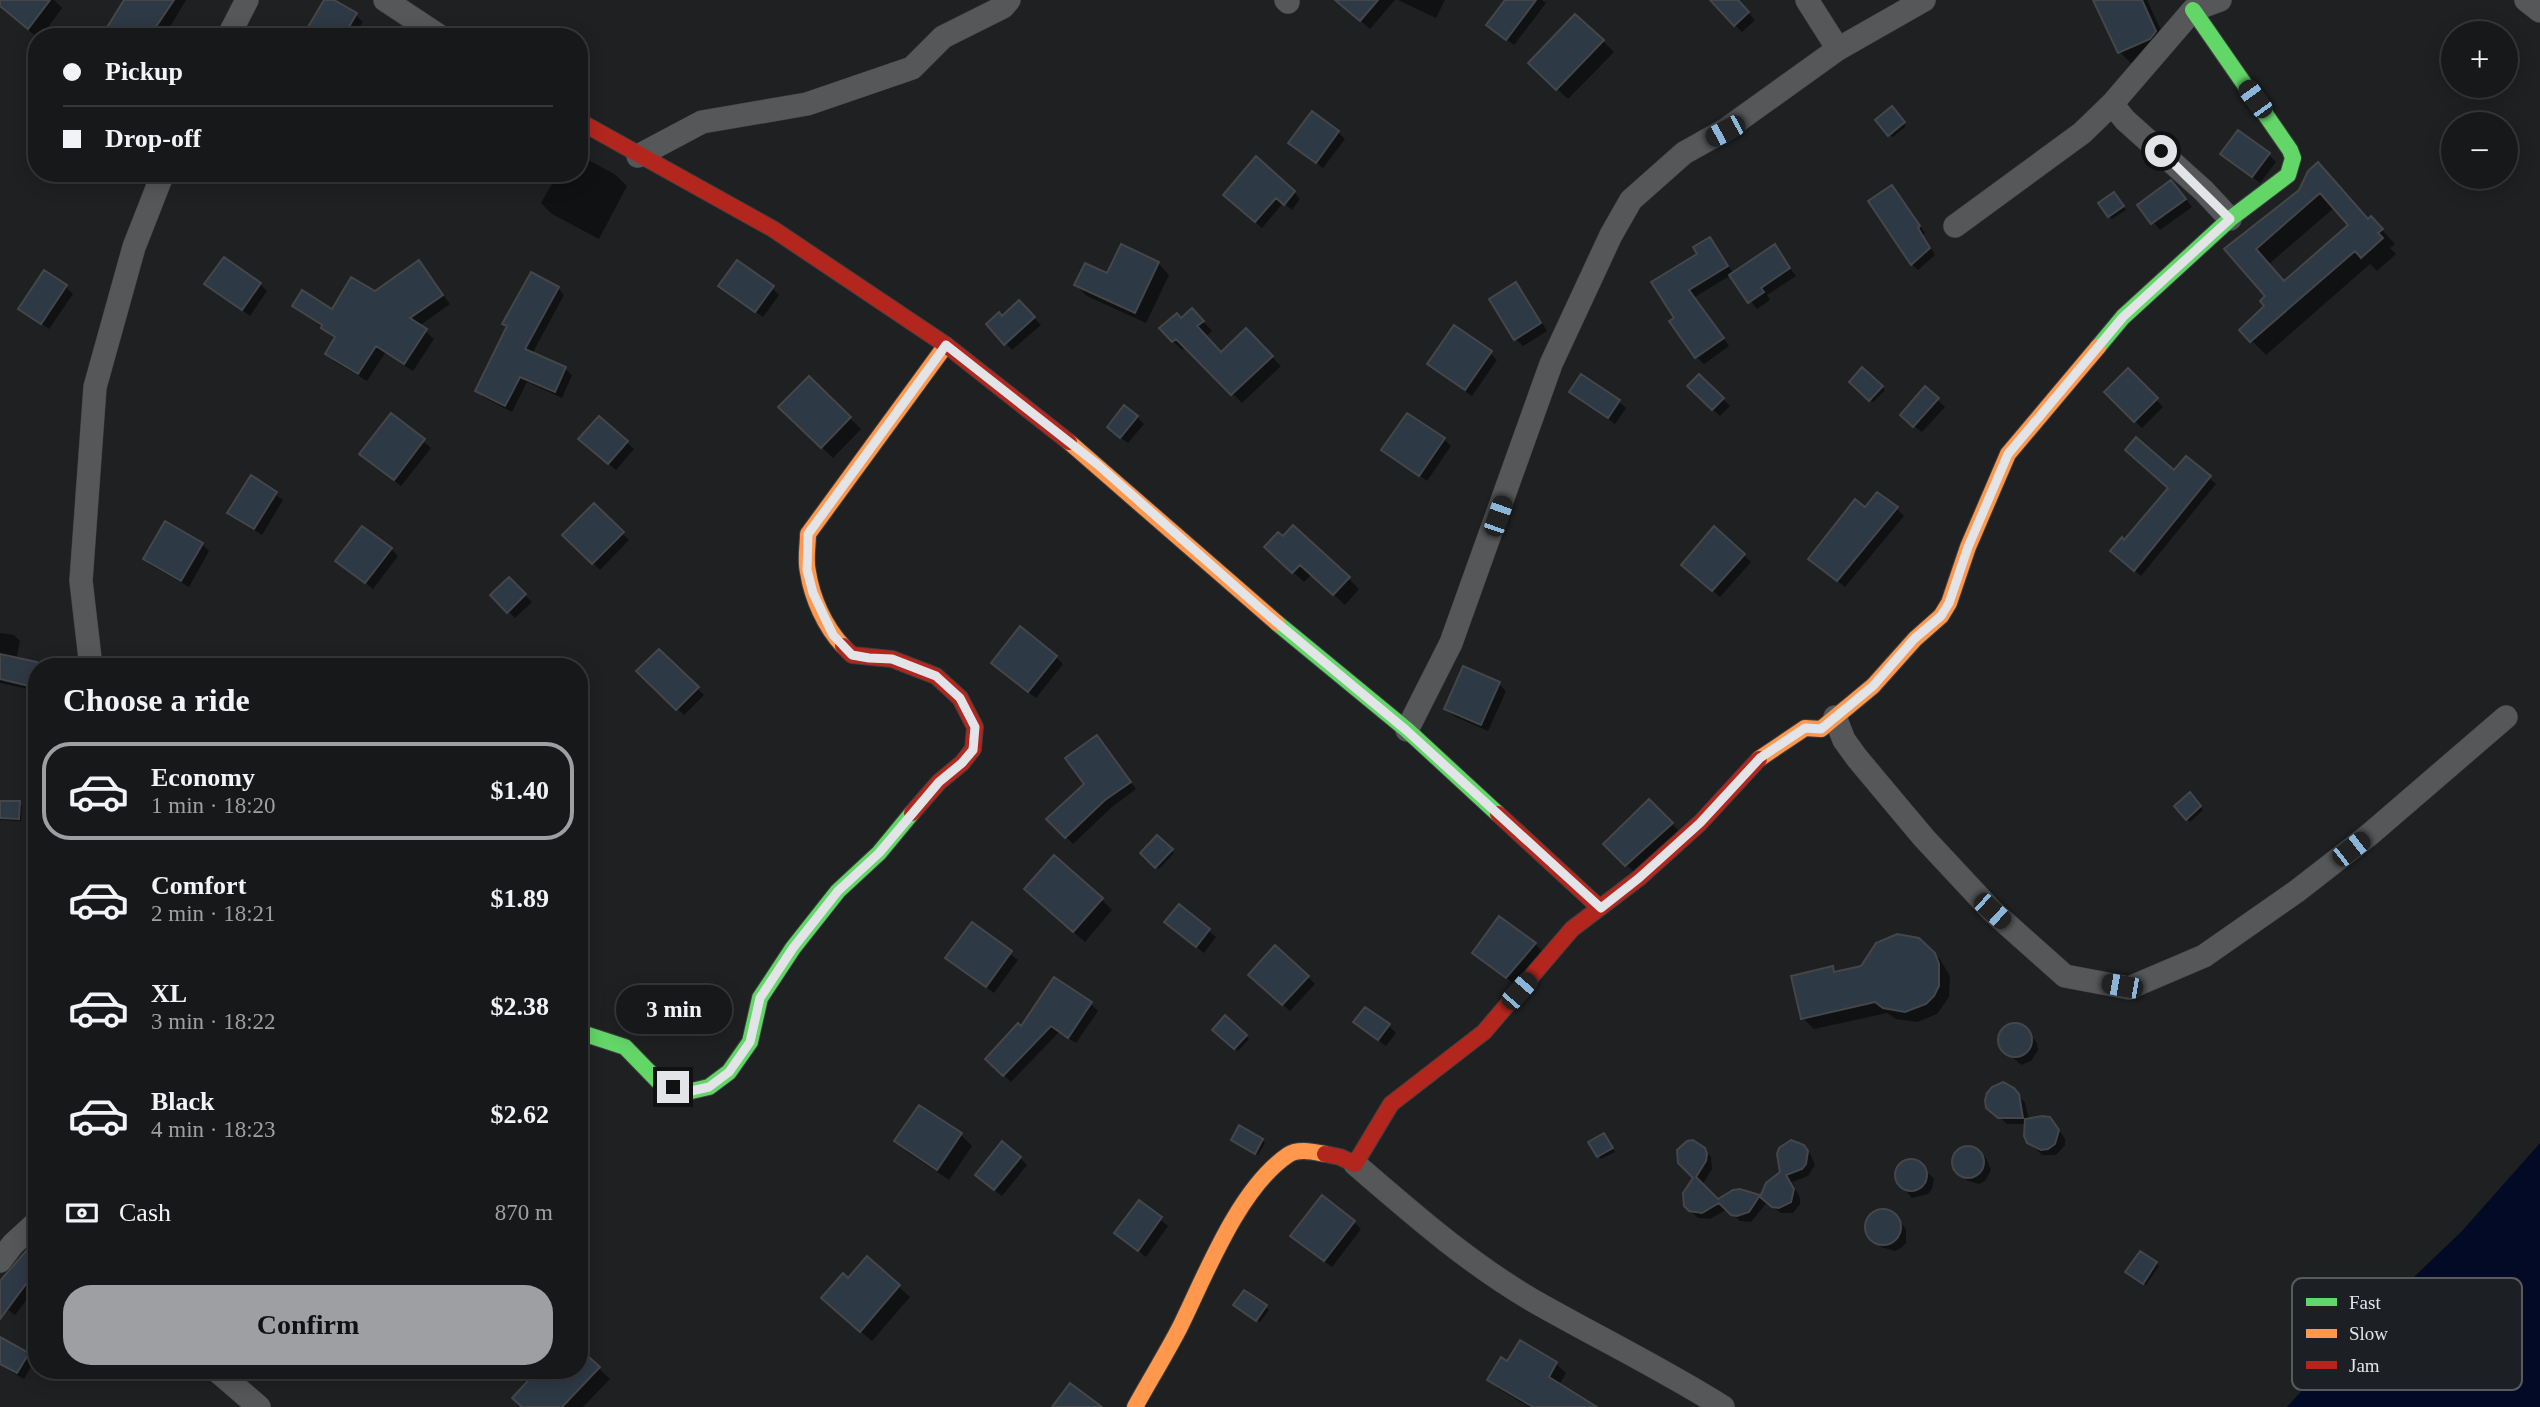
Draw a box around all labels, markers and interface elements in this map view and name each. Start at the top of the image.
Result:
map controls [2441,21,2518,189]
button: + [2441,21,2518,98]
text: Pickup [105,57,183,86]
car [2235,76,2276,122]
car [1702,112,1749,150]
button: − [2441,112,2518,189]
text: Drop-off [105,124,201,153]
route start [2145,135,2177,167]
car [1482,493,1515,539]
text: Choose a ride [63,682,250,718]
icon: car [67,760,130,823]
text: Economy [151,763,255,792]
text: $1.40 [491,776,549,805]
text: 1 min · 18:20 [151,793,276,818]
car [2328,828,2375,870]
icon: car [67,868,130,931]
text: Comfort [151,871,246,900]
text: $1.89 [491,884,549,913]
car [1970,889,2015,933]
text: 2 min · 18:21 [151,901,276,926]
car [1498,968,1541,1014]
car [2100,972,2145,1000]
icon: car [67,976,130,1039]
text: XL [151,979,187,1008]
callout: 3 min [615,986,731,1034]
text: $2.38 [491,992,549,1021]
text: 3 min [646,997,702,1022]
text: 3 min · 18:22 [151,1009,276,1034]
route end [657,1071,689,1103]
icon: car [67,1084,130,1147]
text: Black [151,1087,215,1116]
text: $2.62 [491,1100,549,1129]
text: 4 min · 18:23 [151,1117,276,1142]
icon: cash [63,1194,101,1232]
text: Cash [119,1198,171,1227]
text: 870 m [495,1200,553,1225]
legend [2292,1278,2522,1390]
button: Confirm [63,1285,553,1365]
text: Fast [2349,1292,2381,1313]
text: Slow [2349,1323,2388,1344]
text: Jam [2349,1355,2380,1376]

